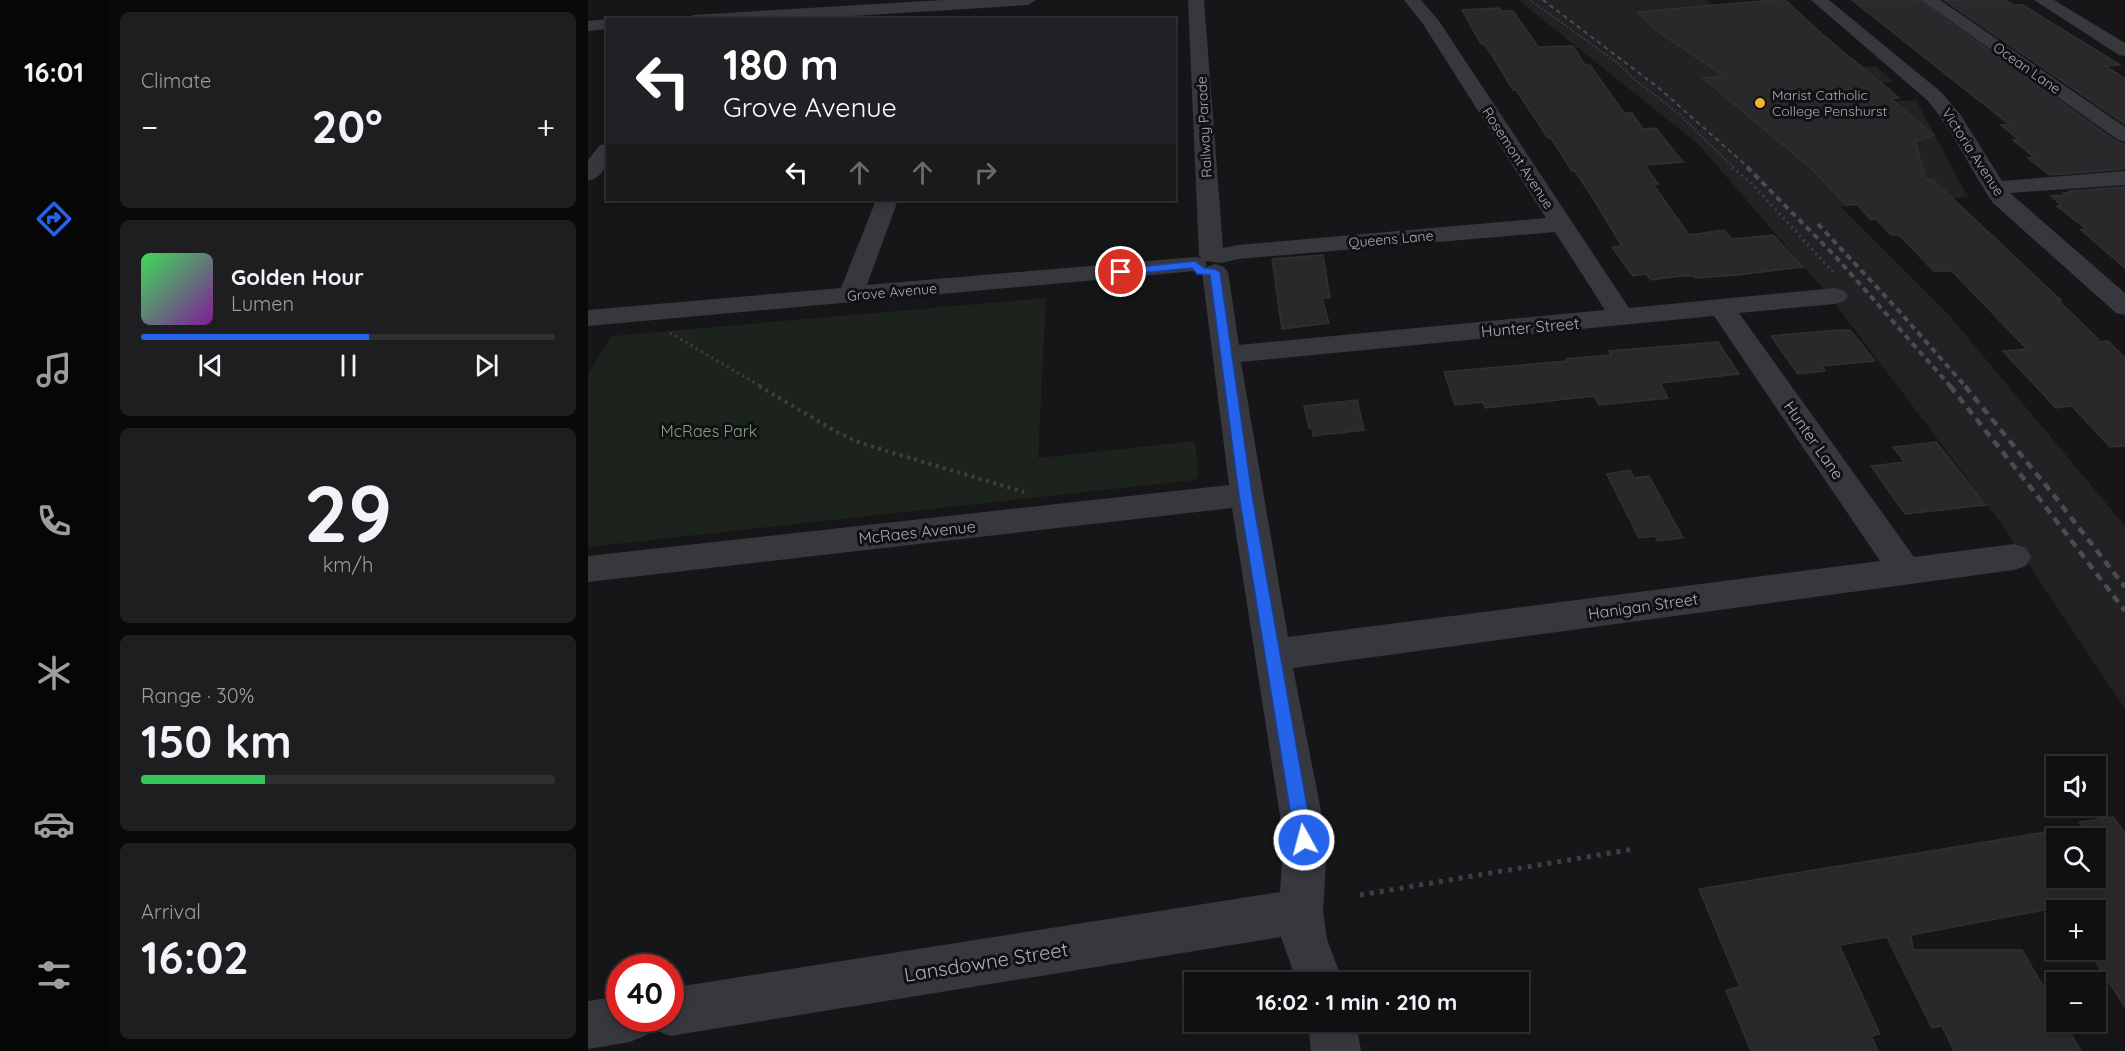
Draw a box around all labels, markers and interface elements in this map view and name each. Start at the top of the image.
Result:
text: 180 m [723,38,839,91]
street label: Ocean Lane [1990,38,2064,98]
icon: left [624,42,702,120]
text: 16:01 [24,55,84,89]
text: Climate [141,68,211,93]
street label: Railway Parade [1192,76,1216,178]
place label: Marist Catholic College Penshurst [1772,86,1888,120]
text: Grove Avenue [723,90,897,124]
marker: Marist Catholic College Penshurst [1753,96,1767,110]
text: 20° [312,98,383,154]
street label: Rosemont Avenue [1478,104,1558,212]
street label: Victoria Avenue [1938,105,2008,199]
text: − [141,106,158,147]
text: + [536,106,555,147]
icon: left [780,156,813,189]
icon: ahead [843,156,876,189]
icon: ahead [906,156,939,189]
icon: right [969,156,1002,189]
icon: directions [33,198,75,240]
street label: Queens Lane [1348,226,1434,252]
pin [1095,246,1146,297]
icon: arrive [1104,255,1137,288]
text: Golden Hour [231,263,364,291]
street label: Grove Avenue [846,279,938,305]
text: Lumen [231,291,294,316]
street label: Hunter Street [1480,313,1580,341]
icon: music [33,349,75,391]
icon: previous [194,349,227,382]
icon: pause [332,349,365,382]
icon: next [470,349,503,382]
street label: Hunter Lane [1780,397,1848,483]
park label: McRaes Park [661,421,757,441]
text: 29 [304,464,392,562]
icon: phone [33,500,75,542]
street label: McRaes Avenue [857,516,977,548]
text: km/h [323,552,373,577]
street label: Hanigan Street [1587,588,1699,624]
icon: climate [33,652,75,694]
text: Range · 30% [141,683,254,708]
text: 150 km [141,713,292,769]
map controls [2046,756,2106,1032]
button: sound [2046,756,2106,816]
icon: car [33,803,75,845]
position arrow [1272,808,1336,872]
button: search [2046,828,2106,888]
text: Arrival [141,899,201,924]
button: + [2046,900,2106,960]
text: 16:02 [141,929,249,985]
street label: Lansdowne Street [902,936,1070,987]
icon: filters [33,954,75,996]
speed limit sign: 40 [606,954,684,1032]
button: − [2046,972,2106,1032]
text: 16:02 · 1 min · 210 m [1256,988,1457,1016]

